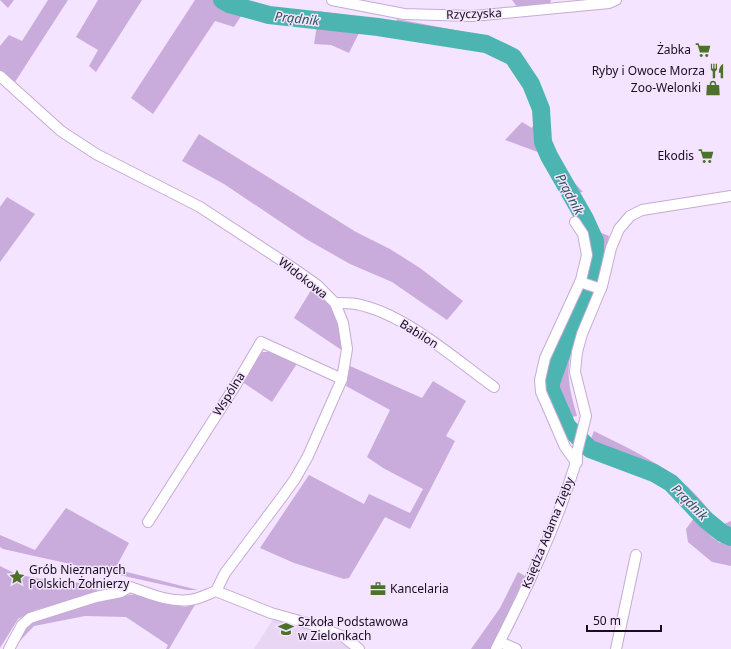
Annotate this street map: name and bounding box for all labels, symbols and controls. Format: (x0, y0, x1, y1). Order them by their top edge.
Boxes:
street label: Rzyczyska (446, 4, 502, 23)
water label: Prądnik (274, 7, 321, 29)
place label: Żabka (657, 41, 691, 58)
supermarket icon: Żabka (694, 41, 712, 59)
place label: Ryby i Owoce Morza (592, 62, 705, 79)
restaurant icon: Ryby i Owoce Morza (708, 62, 726, 80)
place label: Zoo-Welonki (631, 79, 701, 96)
shop icon: Zoo-Welonki (704, 79, 722, 97)
place label: Ekodis (657, 147, 694, 164)
supermarket icon: Ekodis (697, 147, 715, 165)
water label: Prądnik (552, 170, 589, 218)
street label: Widokowa (275, 253, 332, 302)
street label: Babilon (397, 315, 442, 352)
street label: Wspólna (208, 369, 249, 419)
street label: Księdza Adama Zięby (517, 474, 578, 591)
water label: Prądnik (668, 480, 712, 524)
place label: Grób Nieznanych Polskich Żołnierzy (29, 561, 130, 592)
place icon: Grób Nieznanych Polskich Żołnierzy (8, 568, 26, 586)
office icon: Kancelaria (369, 580, 387, 598)
place label: Kancelaria (390, 580, 449, 597)
scale bar (587, 607, 661, 633)
text: 50 m (593, 612, 621, 629)
place label: Szkoła Podstawowa w Zielonkach (298, 613, 408, 644)
school or university icon: Szkoła Podstawowa w Zielonkach (277, 620, 295, 638)

